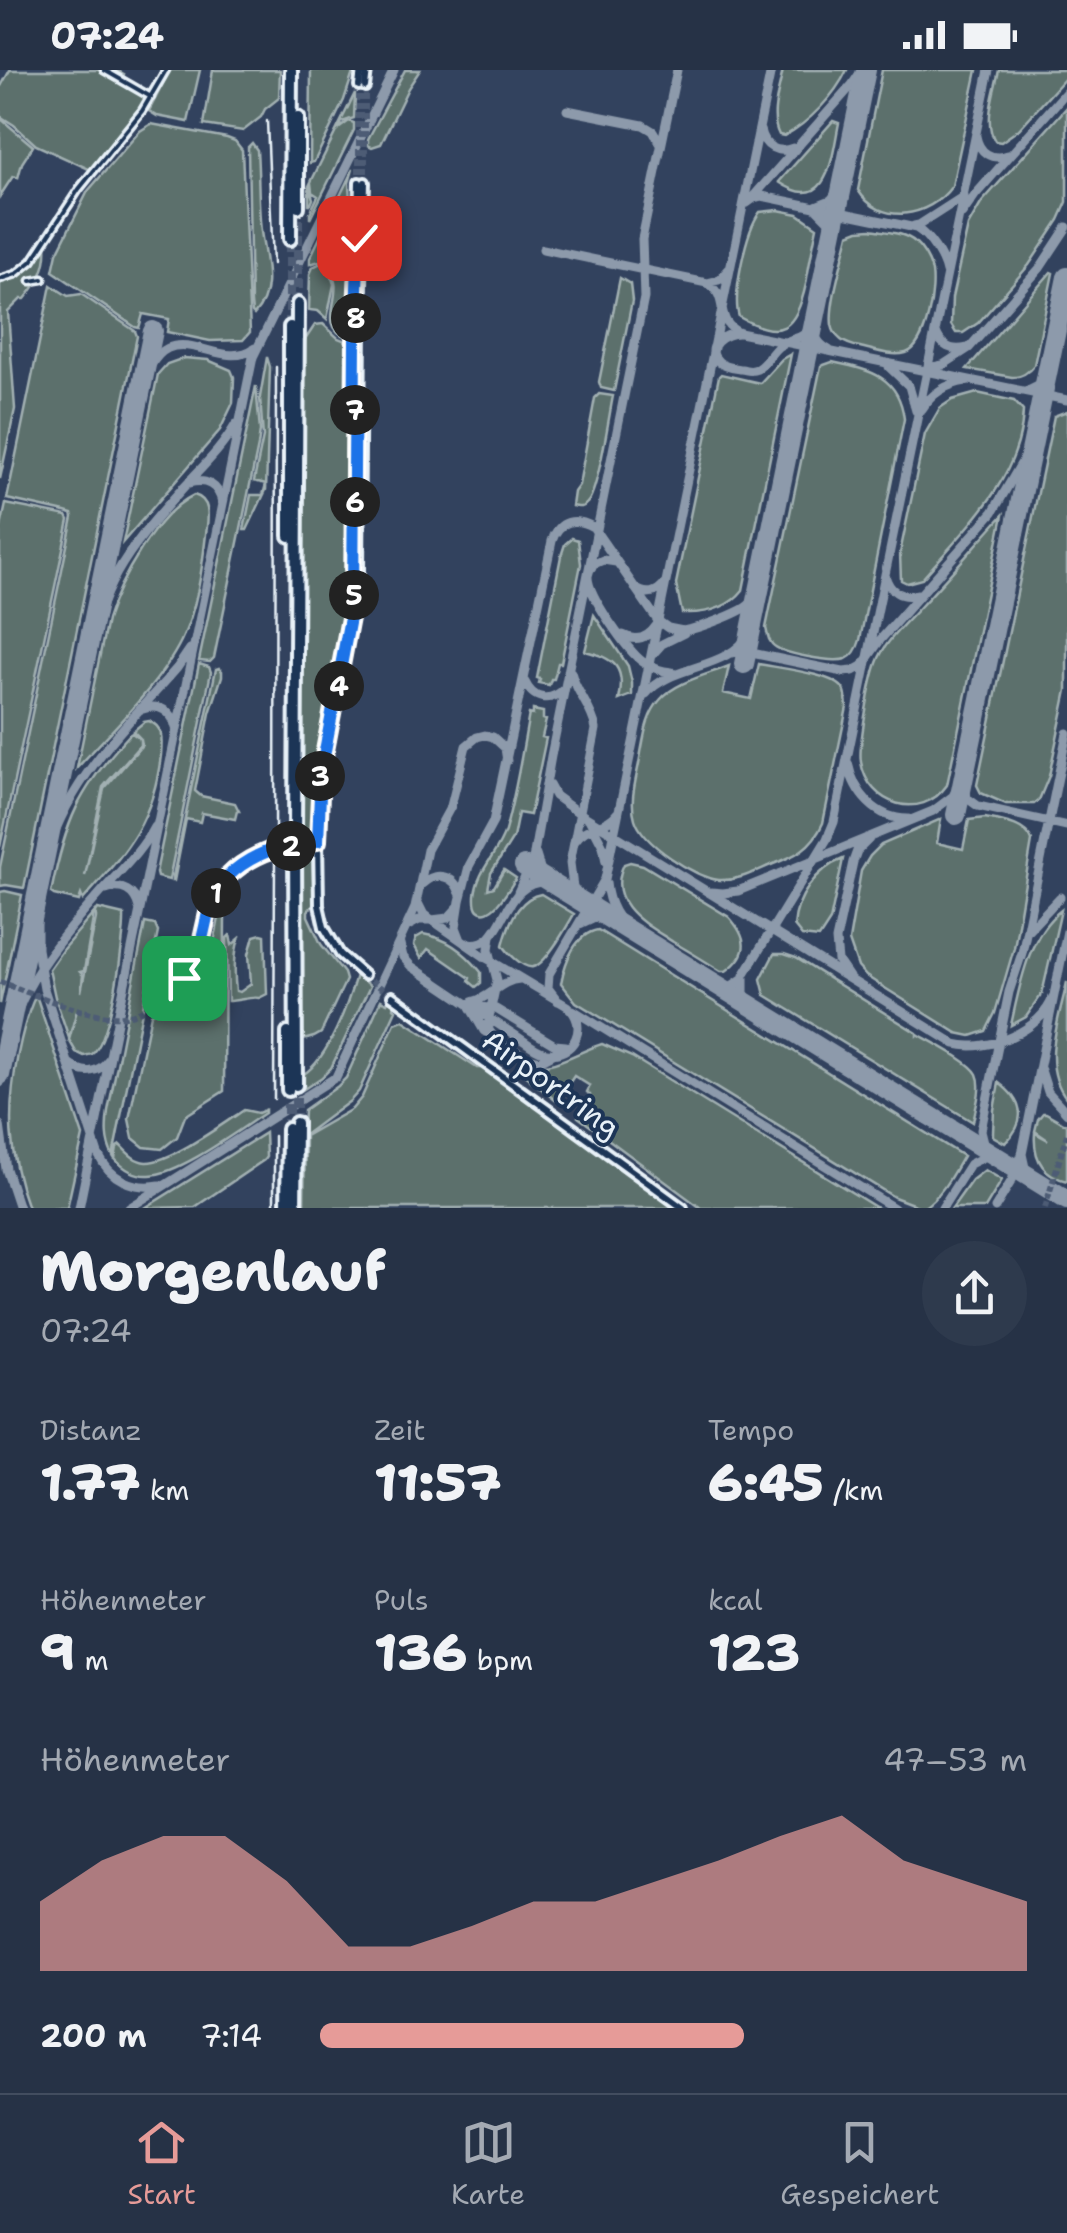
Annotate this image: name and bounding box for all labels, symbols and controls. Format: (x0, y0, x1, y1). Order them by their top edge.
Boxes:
text: 07:24 (50, 10, 164, 61)
pin (317, 196, 402, 281)
icon: check (332, 211, 387, 266)
pin: 8 (331, 293, 381, 343)
text: 8 (346, 299, 366, 337)
pin: 7 (330, 385, 380, 435)
text: 7 (345, 391, 365, 429)
pin: 6 (330, 477, 380, 527)
text: 6 (345, 483, 365, 521)
pin: 5 (329, 570, 379, 620)
text: 5 (345, 576, 363, 614)
pin: 4 (314, 661, 364, 711)
text: 4 (329, 667, 349, 705)
pin: 3 (295, 751, 345, 801)
text: 3 (310, 757, 330, 795)
pin: 2 (266, 821, 316, 871)
text: 2 (281, 827, 301, 865)
pin: 1 (191, 868, 241, 918)
text: 1 (210, 874, 222, 912)
pin (142, 936, 227, 1021)
icon: arrive (157, 951, 212, 1006)
street label: Airportring (474, 1020, 629, 1148)
text: Morgenlauf (40, 1234, 386, 1308)
button: share (922, 1241, 1027, 1346)
text: 07:24 (40, 1309, 132, 1352)
text: Distanz (40, 1411, 142, 1449)
text: Zeit (374, 1411, 425, 1449)
text: Tempo (708, 1411, 794, 1449)
text: 1.77 (40, 1449, 140, 1516)
text: 11:57 (374, 1449, 501, 1516)
text: 6:45 (708, 1449, 824, 1516)
text: km (140, 1471, 189, 1509)
text: /km (824, 1471, 883, 1509)
text: Höhenmeter (40, 1581, 207, 1619)
text: Puls (374, 1581, 429, 1619)
text: kcal (708, 1581, 762, 1619)
text: 9 (40, 1619, 75, 1686)
text: 136 (374, 1619, 467, 1686)
text: 123 (708, 1619, 800, 1686)
text: m (75, 1641, 109, 1679)
text: bpm (467, 1641, 533, 1679)
text: Höhenmeter (40, 1738, 230, 1781)
text: 47–53 m (883, 1738, 1027, 1781)
text: 200 m (40, 2014, 147, 2057)
text: 7:14 (200, 2014, 262, 2057)
tab: Start (128, 2115, 196, 2213)
tab: Karte (451, 2115, 525, 2213)
tab: Gespeichert (780, 2115, 939, 2213)

